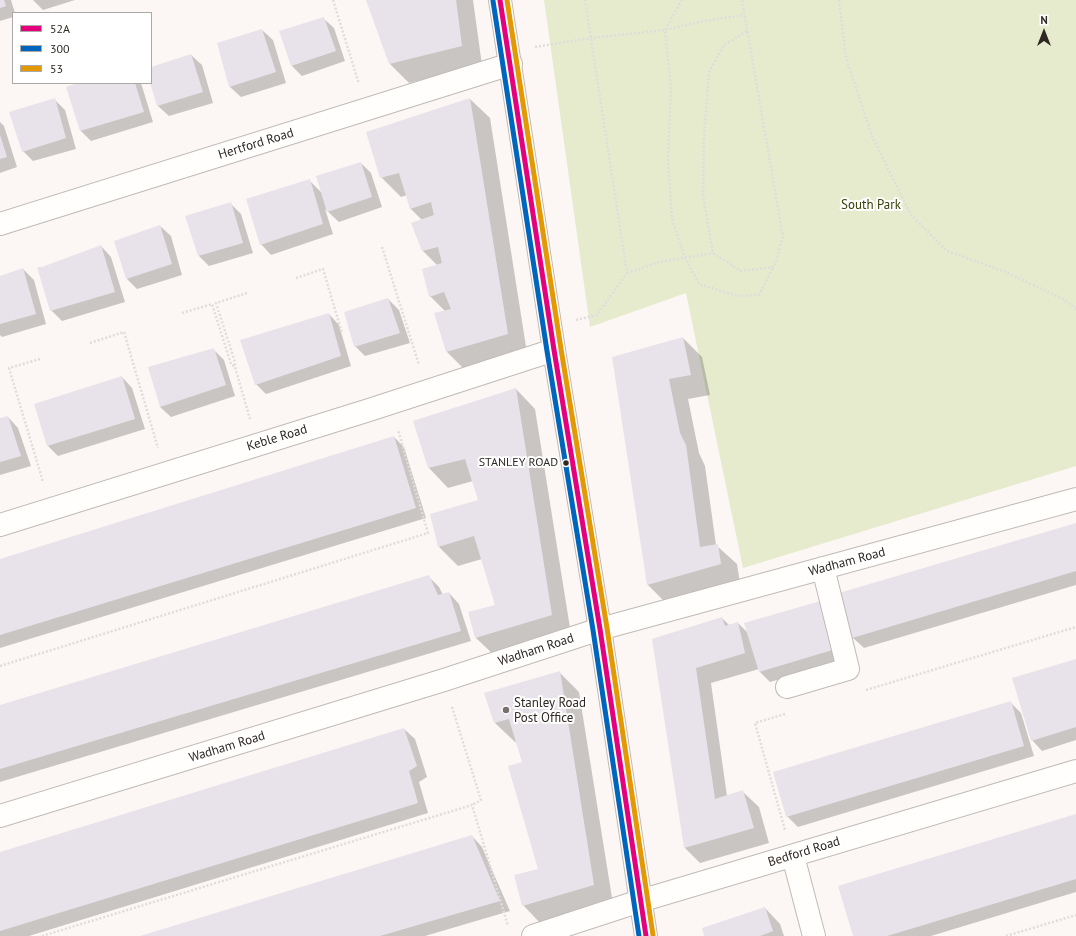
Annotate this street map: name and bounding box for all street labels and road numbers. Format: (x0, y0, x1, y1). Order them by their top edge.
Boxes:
street label: Hertford Road (216, 125, 296, 163)
street label: Keble Road (245, 421, 309, 455)
street label: Wadham Road (807, 544, 887, 580)
street label: Wadham Road (496, 630, 576, 670)
street label: Wadham Road (187, 728, 267, 766)
street label: Bedford Road (766, 834, 842, 870)

